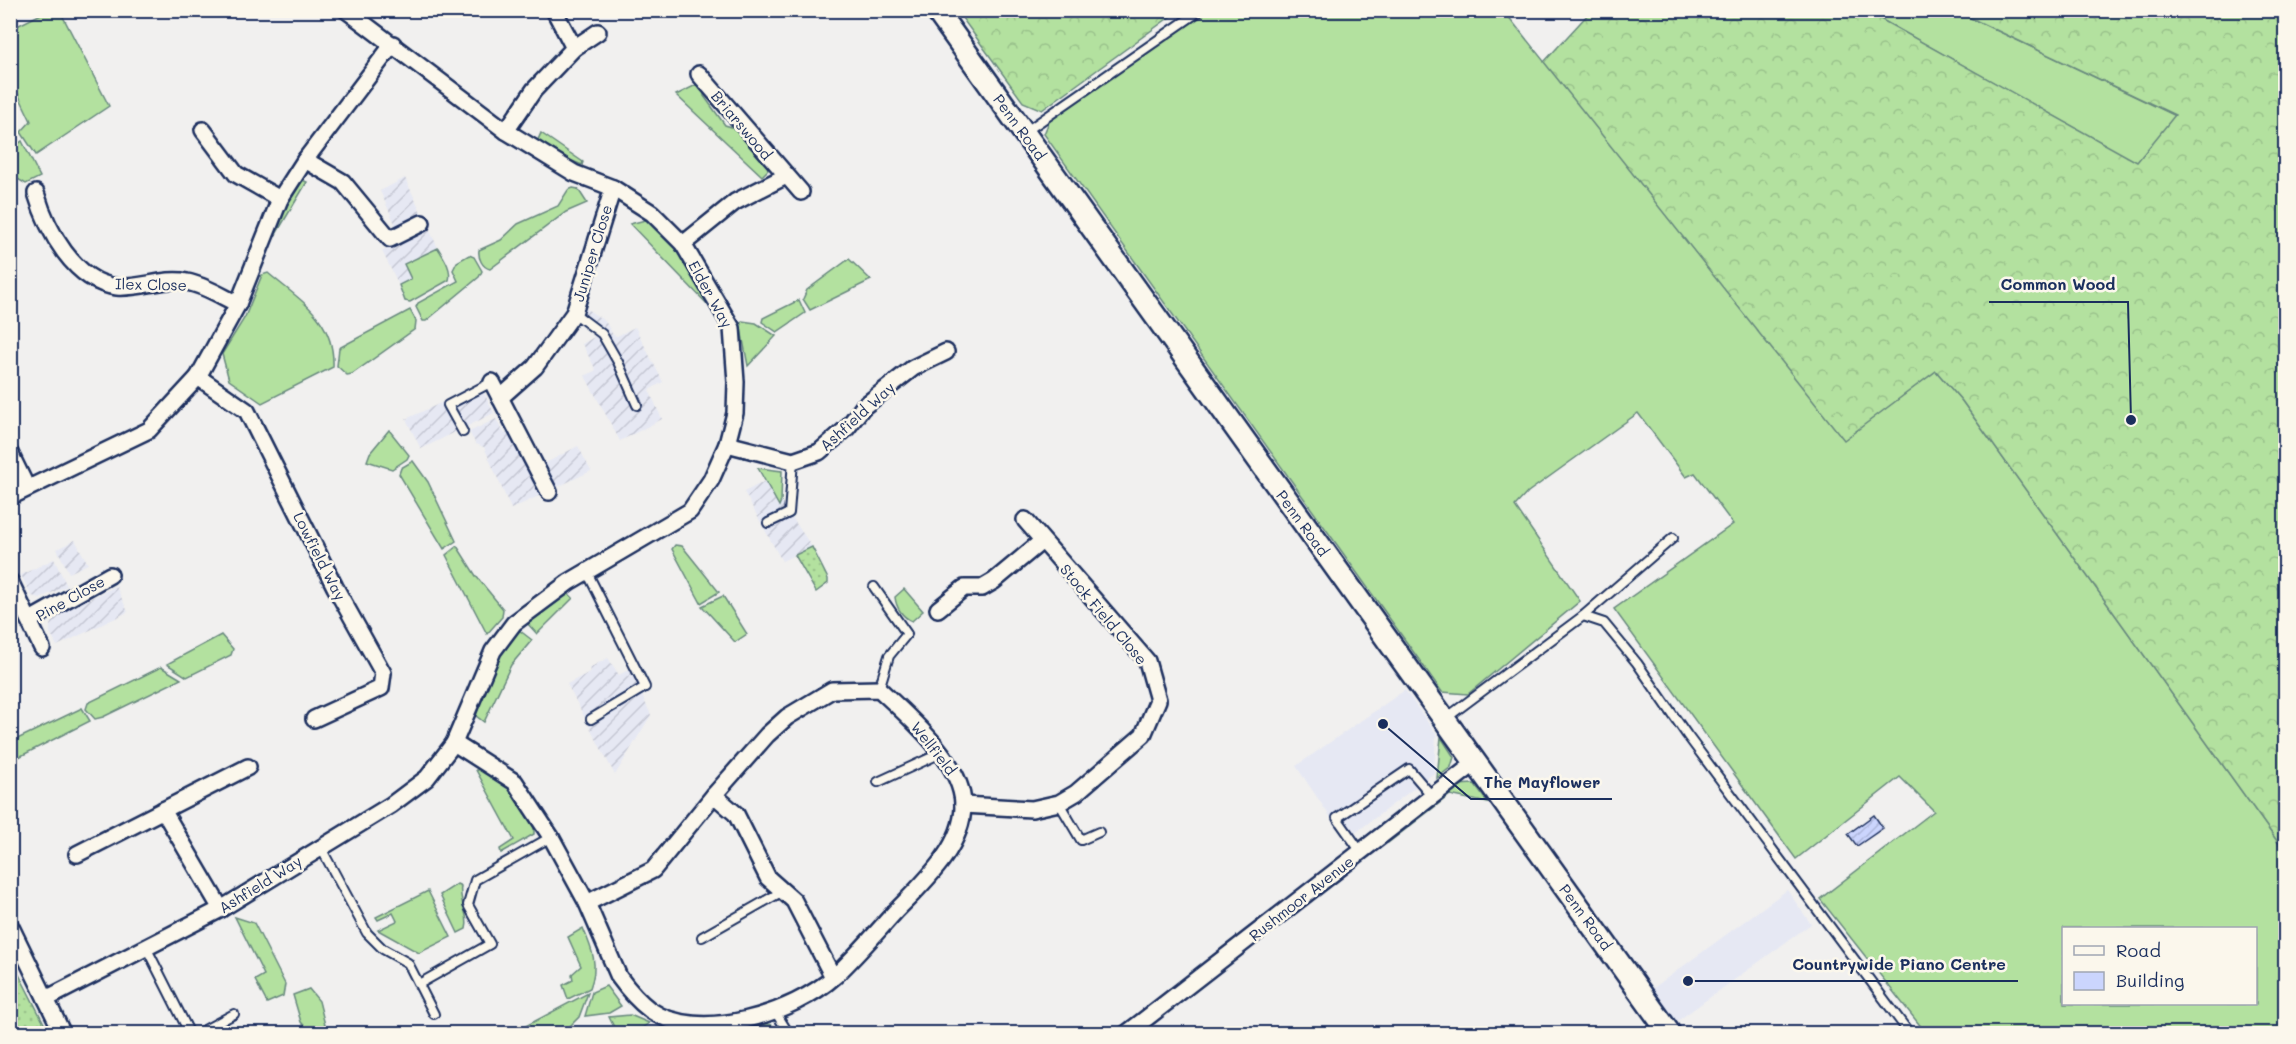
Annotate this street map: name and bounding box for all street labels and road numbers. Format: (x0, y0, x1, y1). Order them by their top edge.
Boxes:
street label: Briarswood (707, 86, 777, 164)
street label: Penn Road (989, 90, 1051, 164)
street label: Juniper Close (568, 202, 616, 304)
street label: Elder Way (684, 257, 738, 331)
street label: Ilex Close (115, 273, 187, 295)
street label: Ashfield Way (815, 377, 899, 455)
street label: Penn Road (1272, 486, 1334, 560)
street label: Lowfield Way (289, 508, 351, 604)
street label: Stock Field Close (1056, 559, 1152, 669)
street label: Pine Close (32, 571, 108, 625)
street label: Wellfield (907, 717, 961, 779)
street label: Ashfield Way (215, 850, 305, 917)
street label: Rushmoor Avenue (1245, 851, 1357, 945)
street label: Penn Road (1555, 880, 1617, 954)

